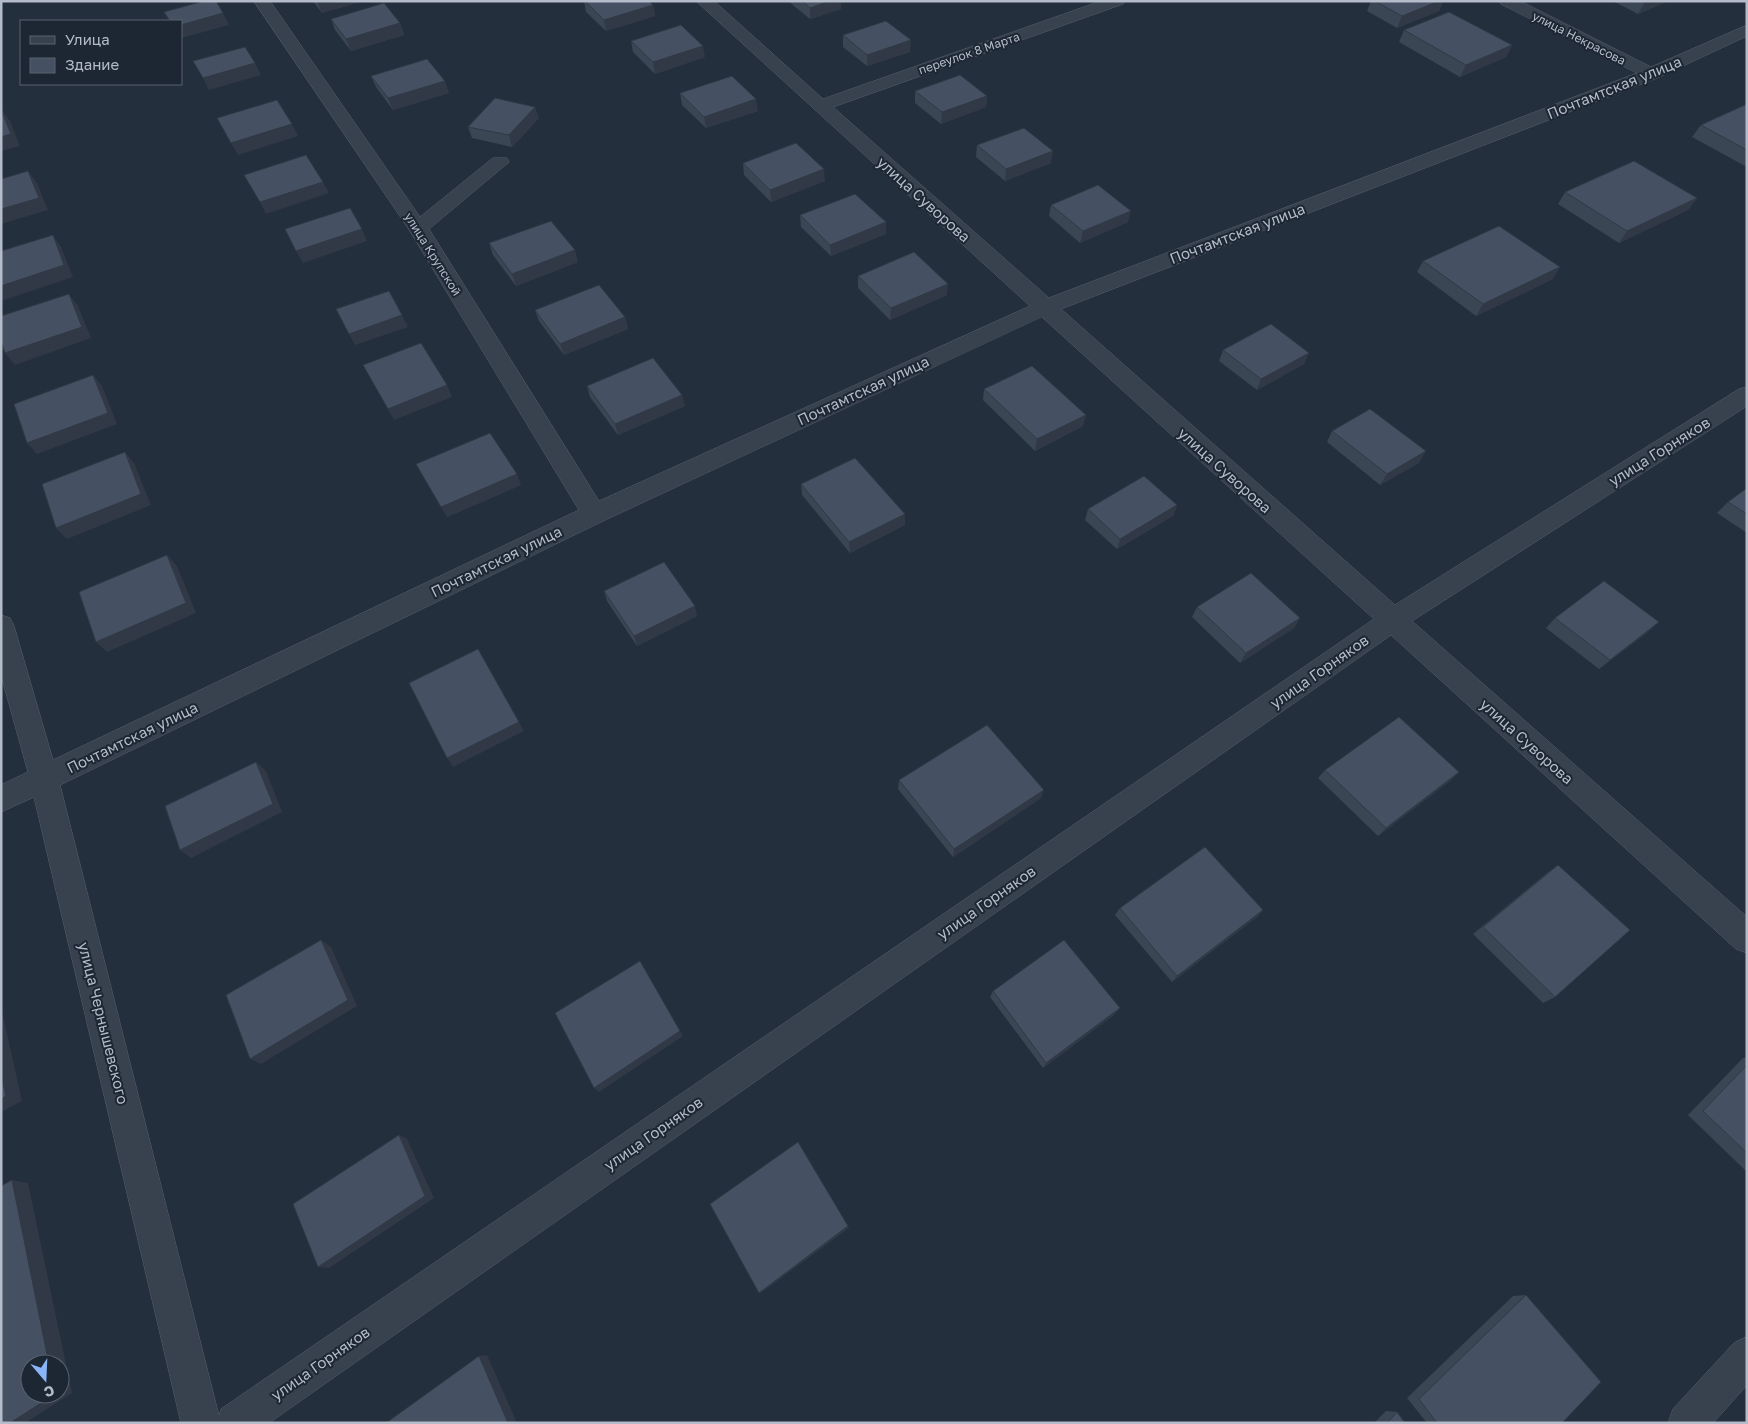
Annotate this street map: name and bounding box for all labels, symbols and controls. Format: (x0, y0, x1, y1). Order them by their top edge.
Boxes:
street label: улица Некрасова (1530, 8, 1628, 68)
legend (20, 20, 182, 85)
street label: переулок 8 Марта (916, 29, 1022, 77)
text: Улица (65, 30, 110, 48)
street label: Почтамтская улица (1544, 52, 1684, 122)
text: Здание (65, 55, 119, 73)
street label: улица Суворова (874, 153, 974, 245)
street label: Почтамтская улица (1167, 199, 1307, 267)
street label: улица Крупской (401, 210, 465, 298)
street label: Почтамтская улица (794, 352, 932, 428)
street label: улица Горняков (1605, 413, 1713, 489)
street label: улица Суворова (1175, 424, 1275, 516)
street label: Почтамтская улица (428, 521, 564, 601)
street label: улица Горняков (1266, 630, 1372, 712)
street label: улица Суворова (1477, 695, 1577, 787)
street label: Почтамтская улица (64, 697, 200, 777)
street label: улица Горняков (933, 861, 1039, 943)
street label: улица Чернышевского (75, 940, 133, 1106)
street label: улица Горняков (600, 1092, 706, 1174)
street label: улица Горняков (267, 1322, 373, 1404)
north arrow (20, 1354, 70, 1404)
text: С (42, 1382, 57, 1401)

